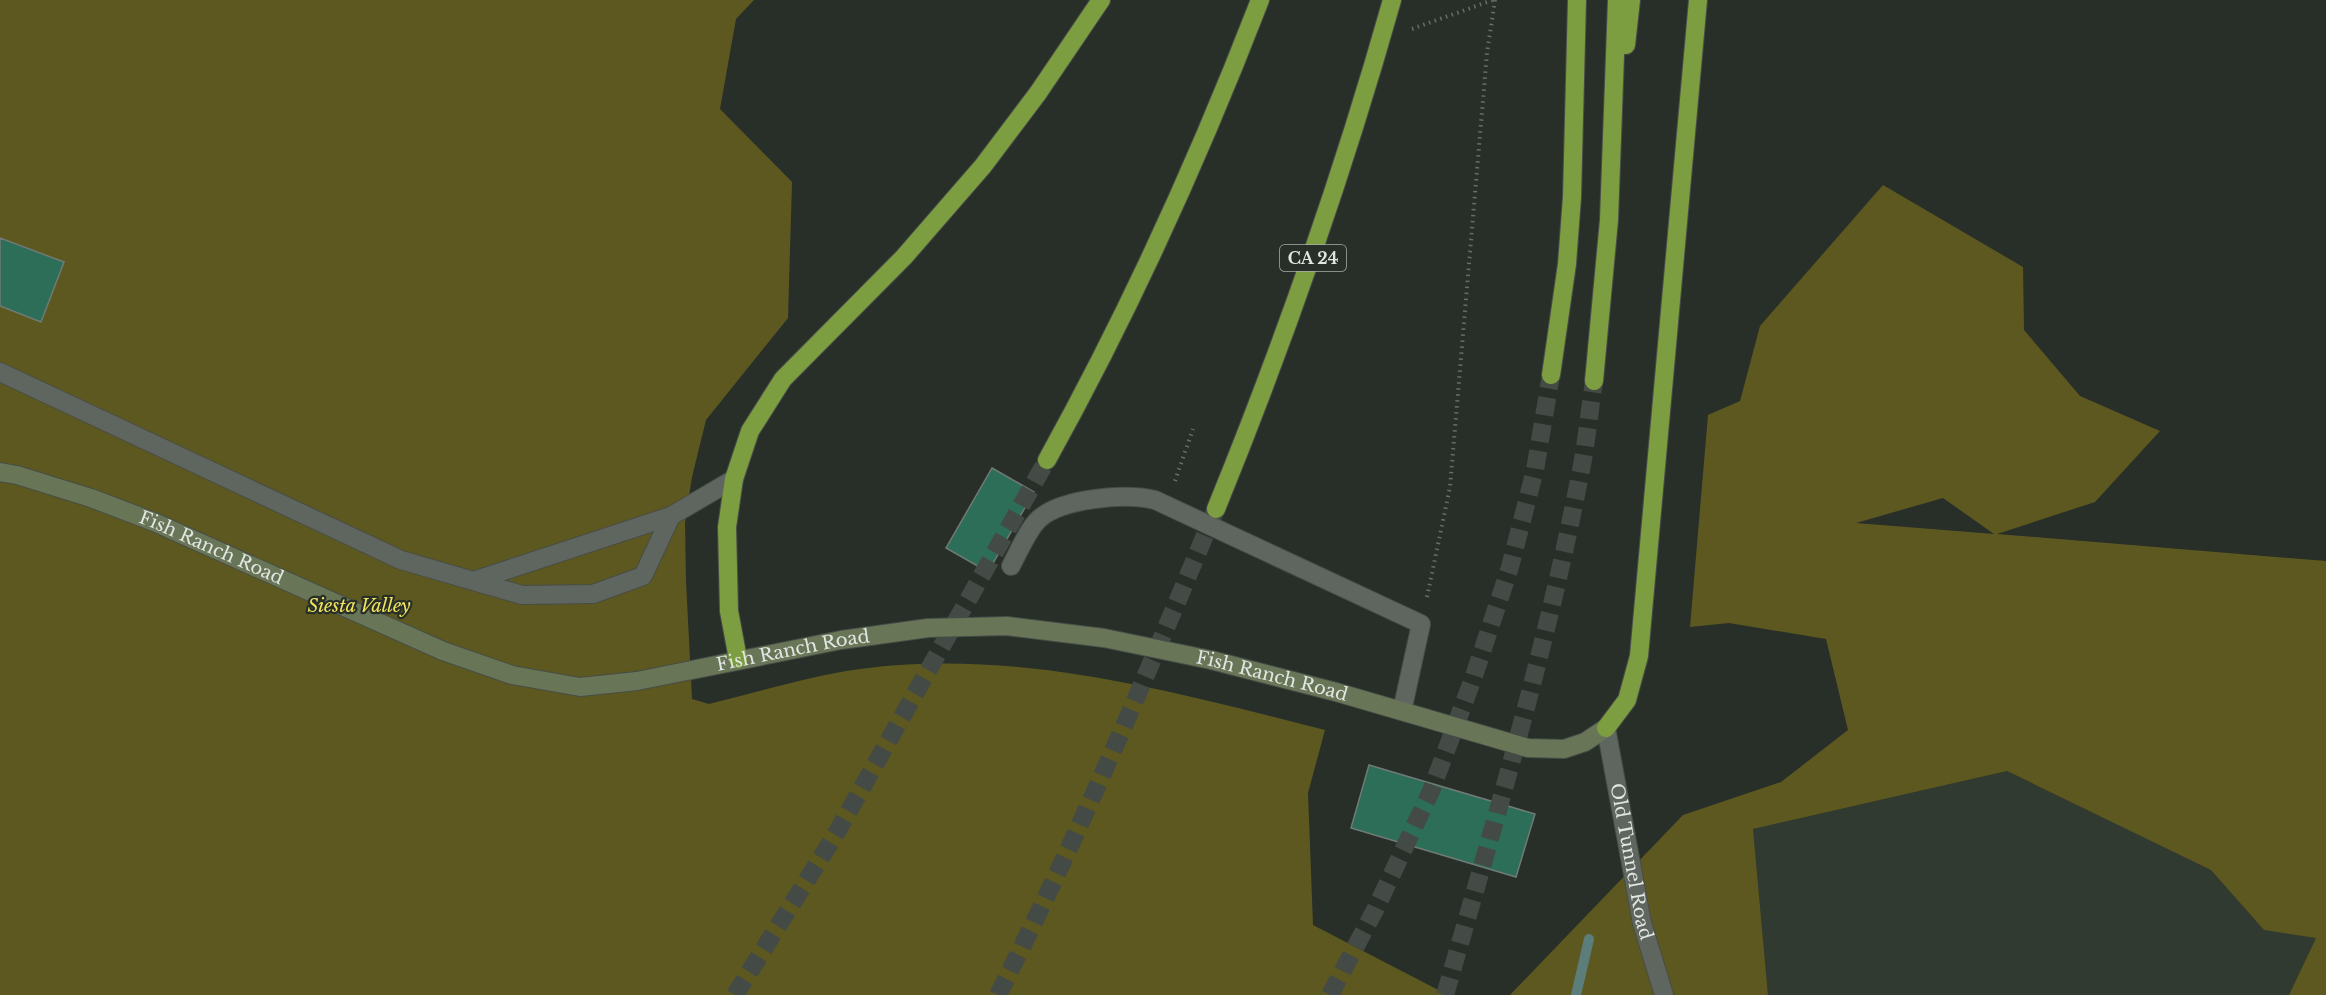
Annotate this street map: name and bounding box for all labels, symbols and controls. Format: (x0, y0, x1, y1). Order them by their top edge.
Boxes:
road number: CA 24 (1280, 245, 1346, 271)
street label: Fish Ranch Road (136, 506, 287, 589)
park label: Siesta Valley (308, 595, 411, 617)
street label: Fish Ranch Road (714, 625, 871, 676)
street label: Fish Ranch Road (1194, 646, 1350, 706)
street label: Old Tunnel Road (1605, 782, 1658, 943)

